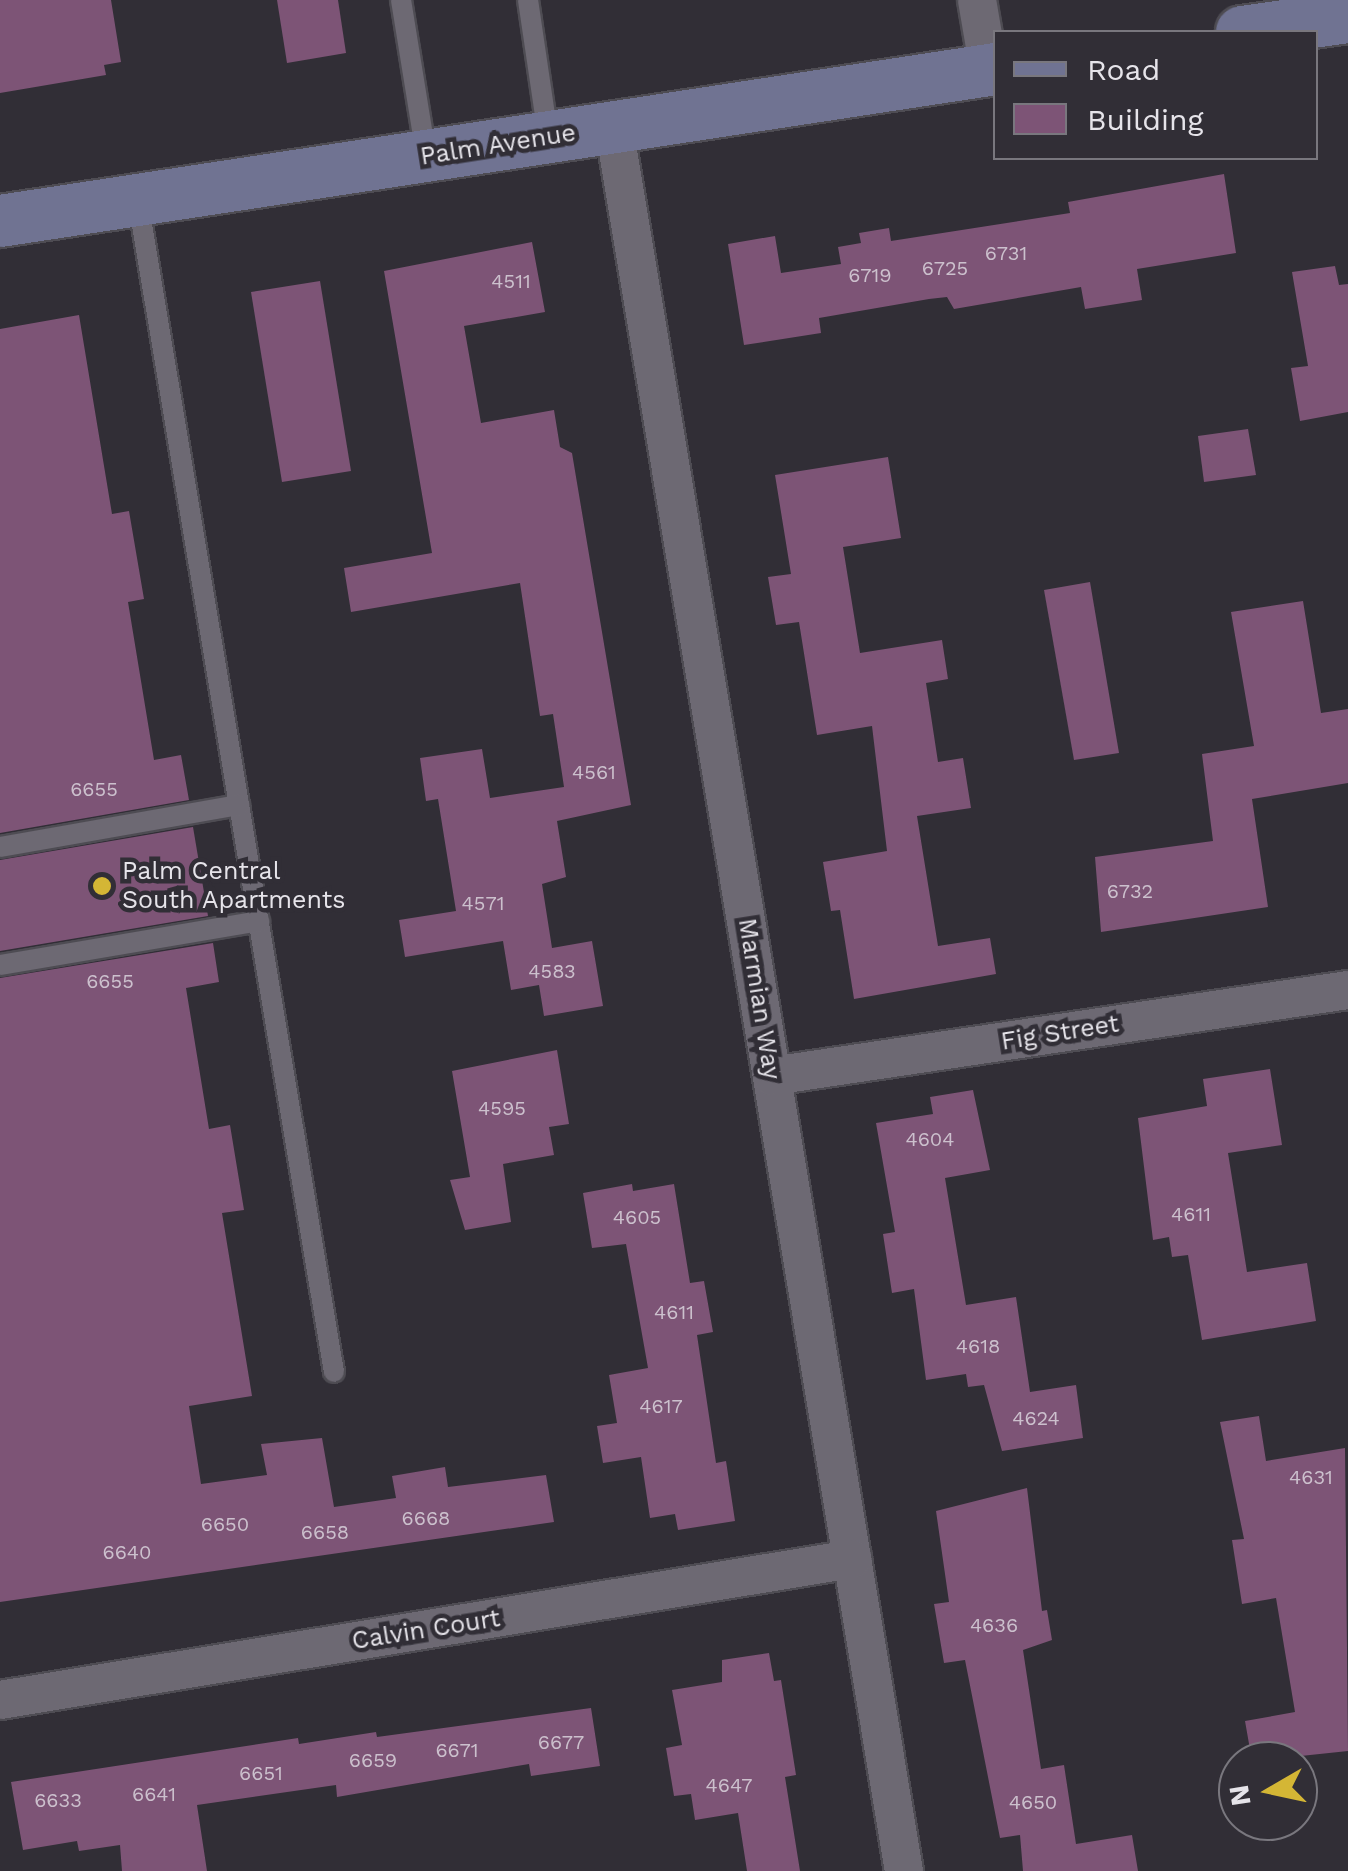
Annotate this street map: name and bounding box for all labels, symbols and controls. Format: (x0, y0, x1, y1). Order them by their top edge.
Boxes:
legend (993, 30, 1318, 160)
text: Road (1087, 52, 1160, 87)
text: Building (1087, 102, 1204, 137)
street label: Palm Avenue (418, 118, 578, 172)
house number: 6731 (985, 241, 1027, 265)
house number: 6725 (922, 256, 968, 280)
house number: 6719 (848, 263, 892, 287)
house number: 4511 (491, 269, 531, 293)
house number: 4561 (572, 760, 616, 784)
house number: 6655 (70, 777, 118, 801)
place label: Palm Central South Apartments (122, 857, 346, 916)
marker: Palm Central South Apartments (91, 875, 113, 897)
house number: 6732 (1107, 879, 1153, 903)
house number: 4571 (462, 891, 504, 915)
street label: Marmian Way (731, 916, 787, 1082)
house number: 4583 (528, 959, 576, 983)
house number: 6655 (86, 969, 134, 993)
street label: Fig Street (999, 1009, 1121, 1057)
house number: 4595 (478, 1096, 526, 1120)
house number: 4604 (905, 1127, 955, 1151)
house number: 4611 (1171, 1202, 1211, 1226)
house number: 4605 (613, 1205, 661, 1229)
house number: 4611 (654, 1300, 694, 1324)
house number: 4618 (956, 1334, 1000, 1358)
house number: 4617 (639, 1394, 683, 1418)
house number: 4624 (1012, 1406, 1060, 1430)
house number: 4631 (1289, 1465, 1333, 1489)
house number: 6668 (402, 1506, 450, 1530)
house number: 6650 (201, 1512, 249, 1536)
house number: 6658 (301, 1520, 349, 1544)
house number: 6640 (103, 1540, 151, 1564)
street label: Calvin Court (350, 1603, 502, 1657)
house number: 4636 (970, 1613, 1018, 1637)
house number: 6677 (538, 1730, 584, 1754)
house number: 6671 (435, 1738, 479, 1762)
north arrow (1218, 1741, 1318, 1841)
house number: 6659 (349, 1748, 397, 1772)
house number: 6651 (239, 1761, 283, 1785)
house number: 4647 (706, 1773, 752, 1797)
house number: 6641 (132, 1782, 176, 1806)
text: N (1222, 1783, 1258, 1808)
house number: 6633 (34, 1788, 82, 1812)
house number: 4650 (1009, 1790, 1057, 1814)

